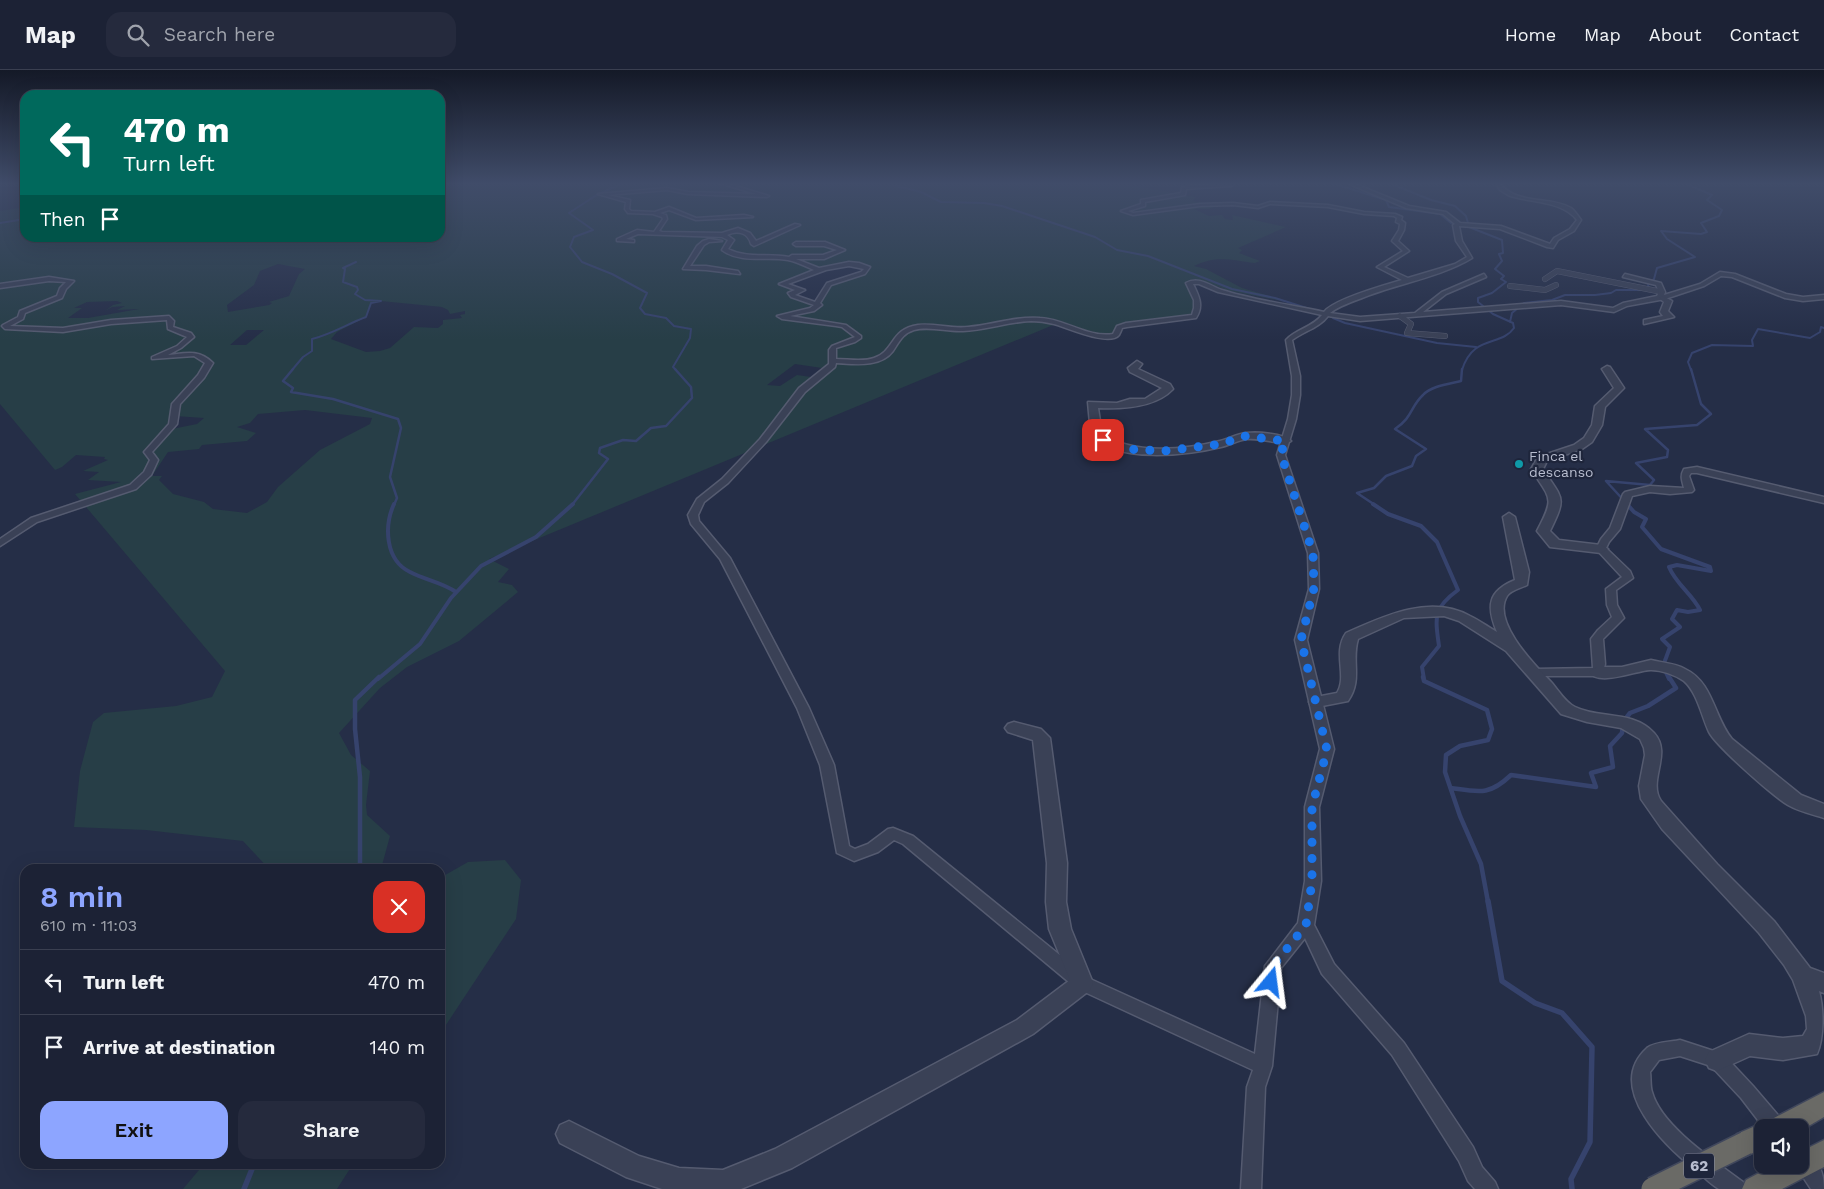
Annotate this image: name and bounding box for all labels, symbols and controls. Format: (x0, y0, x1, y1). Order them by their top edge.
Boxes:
search box (106, 12, 456, 57)
text: Map (25, 21, 76, 49)
icon: search (124, 21, 152, 49)
text: Search here (164, 23, 275, 46)
text: Home (1505, 24, 1556, 45)
text: Map (1584, 24, 1621, 45)
text: About (1649, 24, 1701, 45)
text: Contact (1729, 24, 1799, 45)
text: 470 m (123, 109, 230, 151)
icon: left (40, 110, 105, 175)
text: Turn left (123, 151, 215, 176)
icon: arrive (96, 205, 124, 233)
text: Then (40, 208, 86, 231)
pin (1082, 419, 1124, 461)
icon: arrive (1089, 426, 1117, 454)
place label: Finca el descanso (1529, 448, 1593, 480)
marker: Finca el descanso (1513, 458, 1525, 470)
text: 8 min (40, 879, 123, 914)
button: close (373, 881, 425, 933)
text: 610 m · 11:03 (40, 916, 137, 935)
position arrow (1244, 955, 1296, 1007)
icon: left (40, 968, 68, 996)
text: Turn left (83, 971, 164, 994)
text: 470 m (368, 971, 425, 994)
icon: arrive (40, 1033, 68, 1061)
text: Arrive at destination (83, 1036, 275, 1059)
text: 140 m (370, 1036, 425, 1059)
button: Exit (40, 1101, 228, 1159)
button: Share (238, 1101, 425, 1159)
map controls (1754, 1119, 1809, 1174)
button: sound (1754, 1119, 1809, 1174)
road number: 62 (1684, 1154, 1714, 1178)

